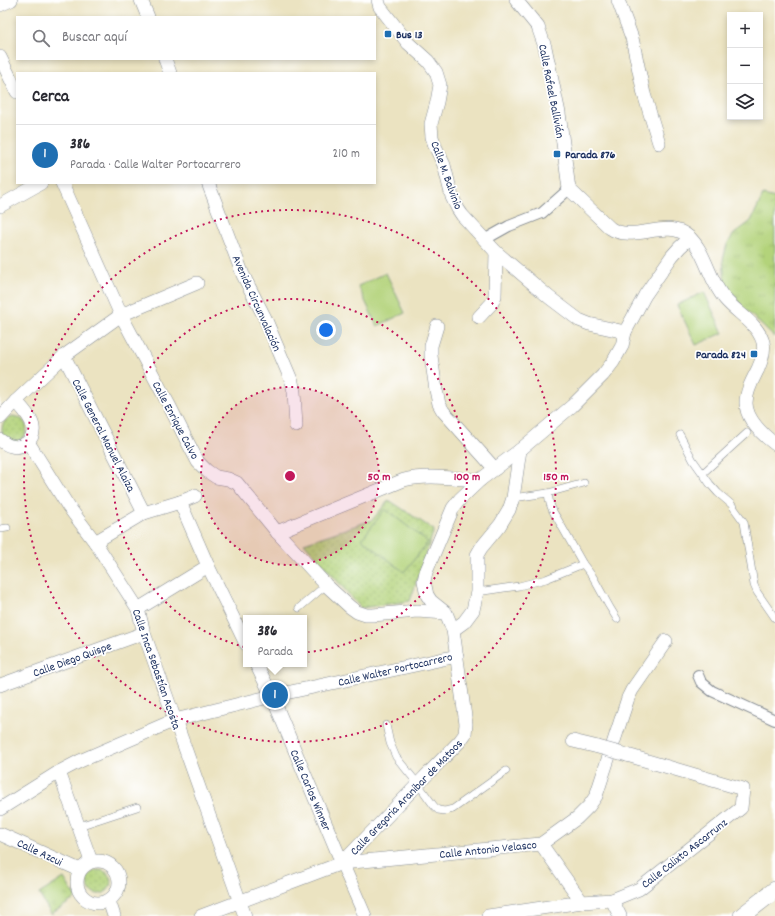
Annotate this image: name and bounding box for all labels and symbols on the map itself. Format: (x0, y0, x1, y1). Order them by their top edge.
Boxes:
place label: Bus 13 (396, 27, 423, 44)
marker: Bus 13 (383, 29, 393, 39)
street label: Calle Rafael Ballivián (533, 43, 568, 140)
street label: Calle M. Balvinio (425, 139, 466, 212)
place label: Parada 876 (565, 147, 616, 164)
marker: Parada 876 (552, 149, 562, 159)
street label: Avenida Circunvalación (227, 253, 285, 355)
your location (316, 320, 336, 340)
place label: Parada 824 (696, 347, 746, 364)
marker: Parada 824 (749, 349, 759, 359)
street label: Calle General Manuel Alaiza (67, 376, 139, 495)
street label: Calle Enrique Calvo (147, 379, 202, 463)
centre of rings (283, 469, 297, 483)
text: 50 m (367, 469, 391, 486)
text: 100 m (454, 469, 480, 486)
text: 150 m (543, 469, 569, 486)
street label: Calle Inca Sebastían Acosta (127, 607, 184, 732)
street label: Calle Diego Quispe (31, 638, 114, 683)
street label: Calle Walter Portocarrero (336, 649, 454, 692)
pin: 1 (262, 680, 288, 710)
street label: Calle Gregoria Aranibar de Matoos (347, 736, 467, 860)
street label: Calle Carlos Winner (285, 747, 335, 835)
street label: Calle Calixto Ascarrunz (638, 815, 732, 893)
street label: Calle Azcui (14, 835, 65, 871)
street label: Calle Antonio Velasco (439, 837, 538, 864)

